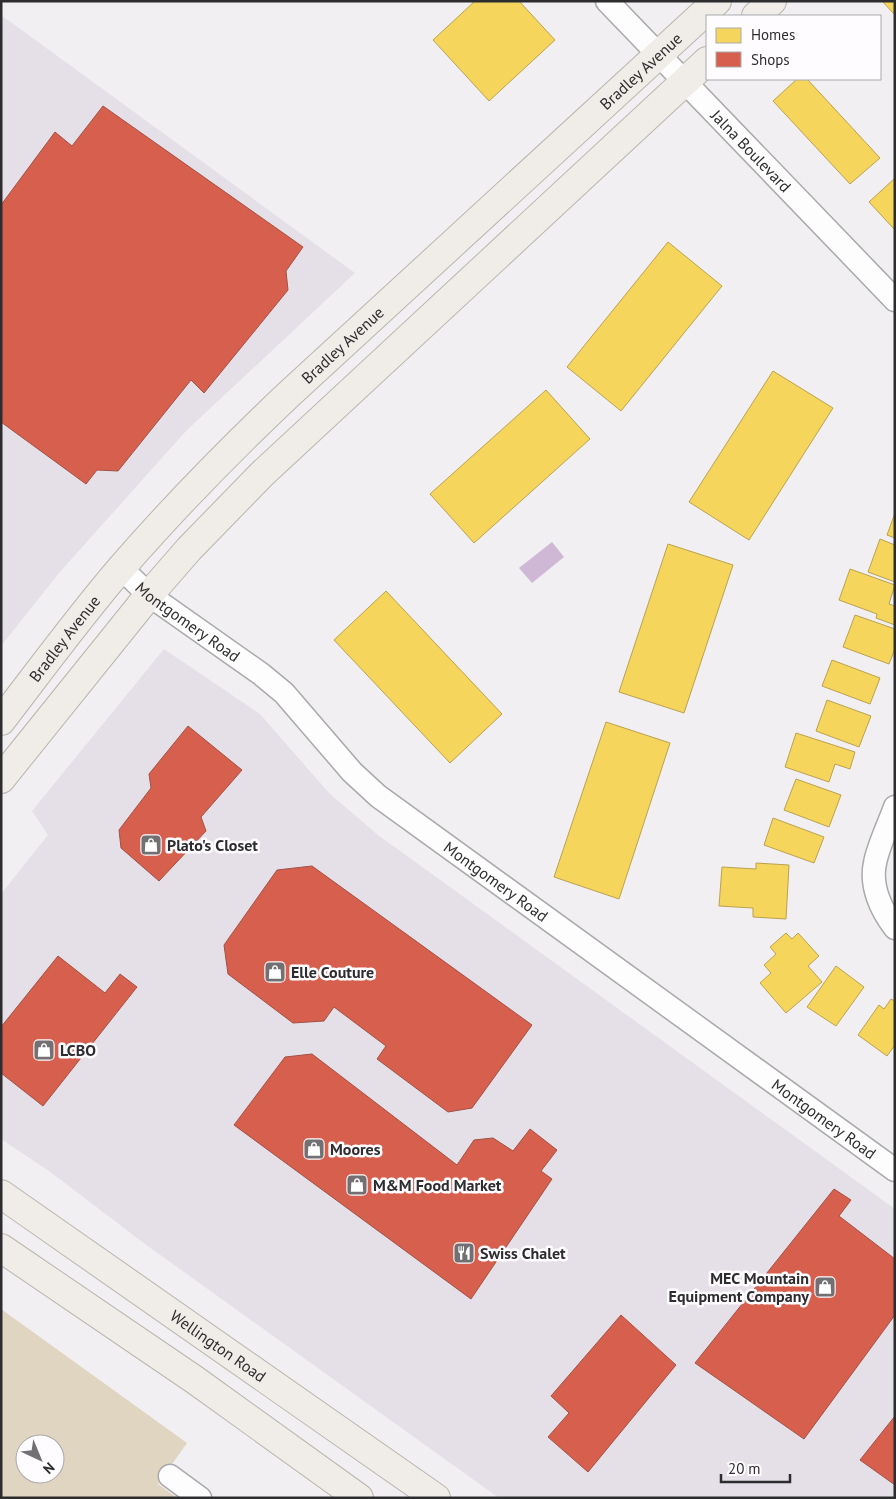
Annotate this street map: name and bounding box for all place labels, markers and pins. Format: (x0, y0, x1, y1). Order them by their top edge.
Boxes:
shop icon: Plato's Closet (139, 833, 163, 857)
place label: Plato's Closet (167, 835, 258, 855)
shop icon: Elle Couture (263, 960, 287, 984)
place label: Elle Couture (291, 962, 374, 982)
shop icon: LCBO (32, 1038, 56, 1062)
place label: LCBO (60, 1040, 96, 1060)
shop icon: Moores (302, 1137, 326, 1161)
place label: Moores (330, 1139, 381, 1159)
shop icon: M&M Food Market (345, 1173, 369, 1197)
place label: M&M Food Market (373, 1175, 502, 1195)
restaurant icon: Swiss Chalet (452, 1241, 476, 1265)
place label: Swiss Chalet (480, 1243, 566, 1263)
place label: MEC Mountain Equipment Company (669, 1268, 809, 1306)
shop icon: MEC Mountain Equipment Company (813, 1275, 837, 1299)

